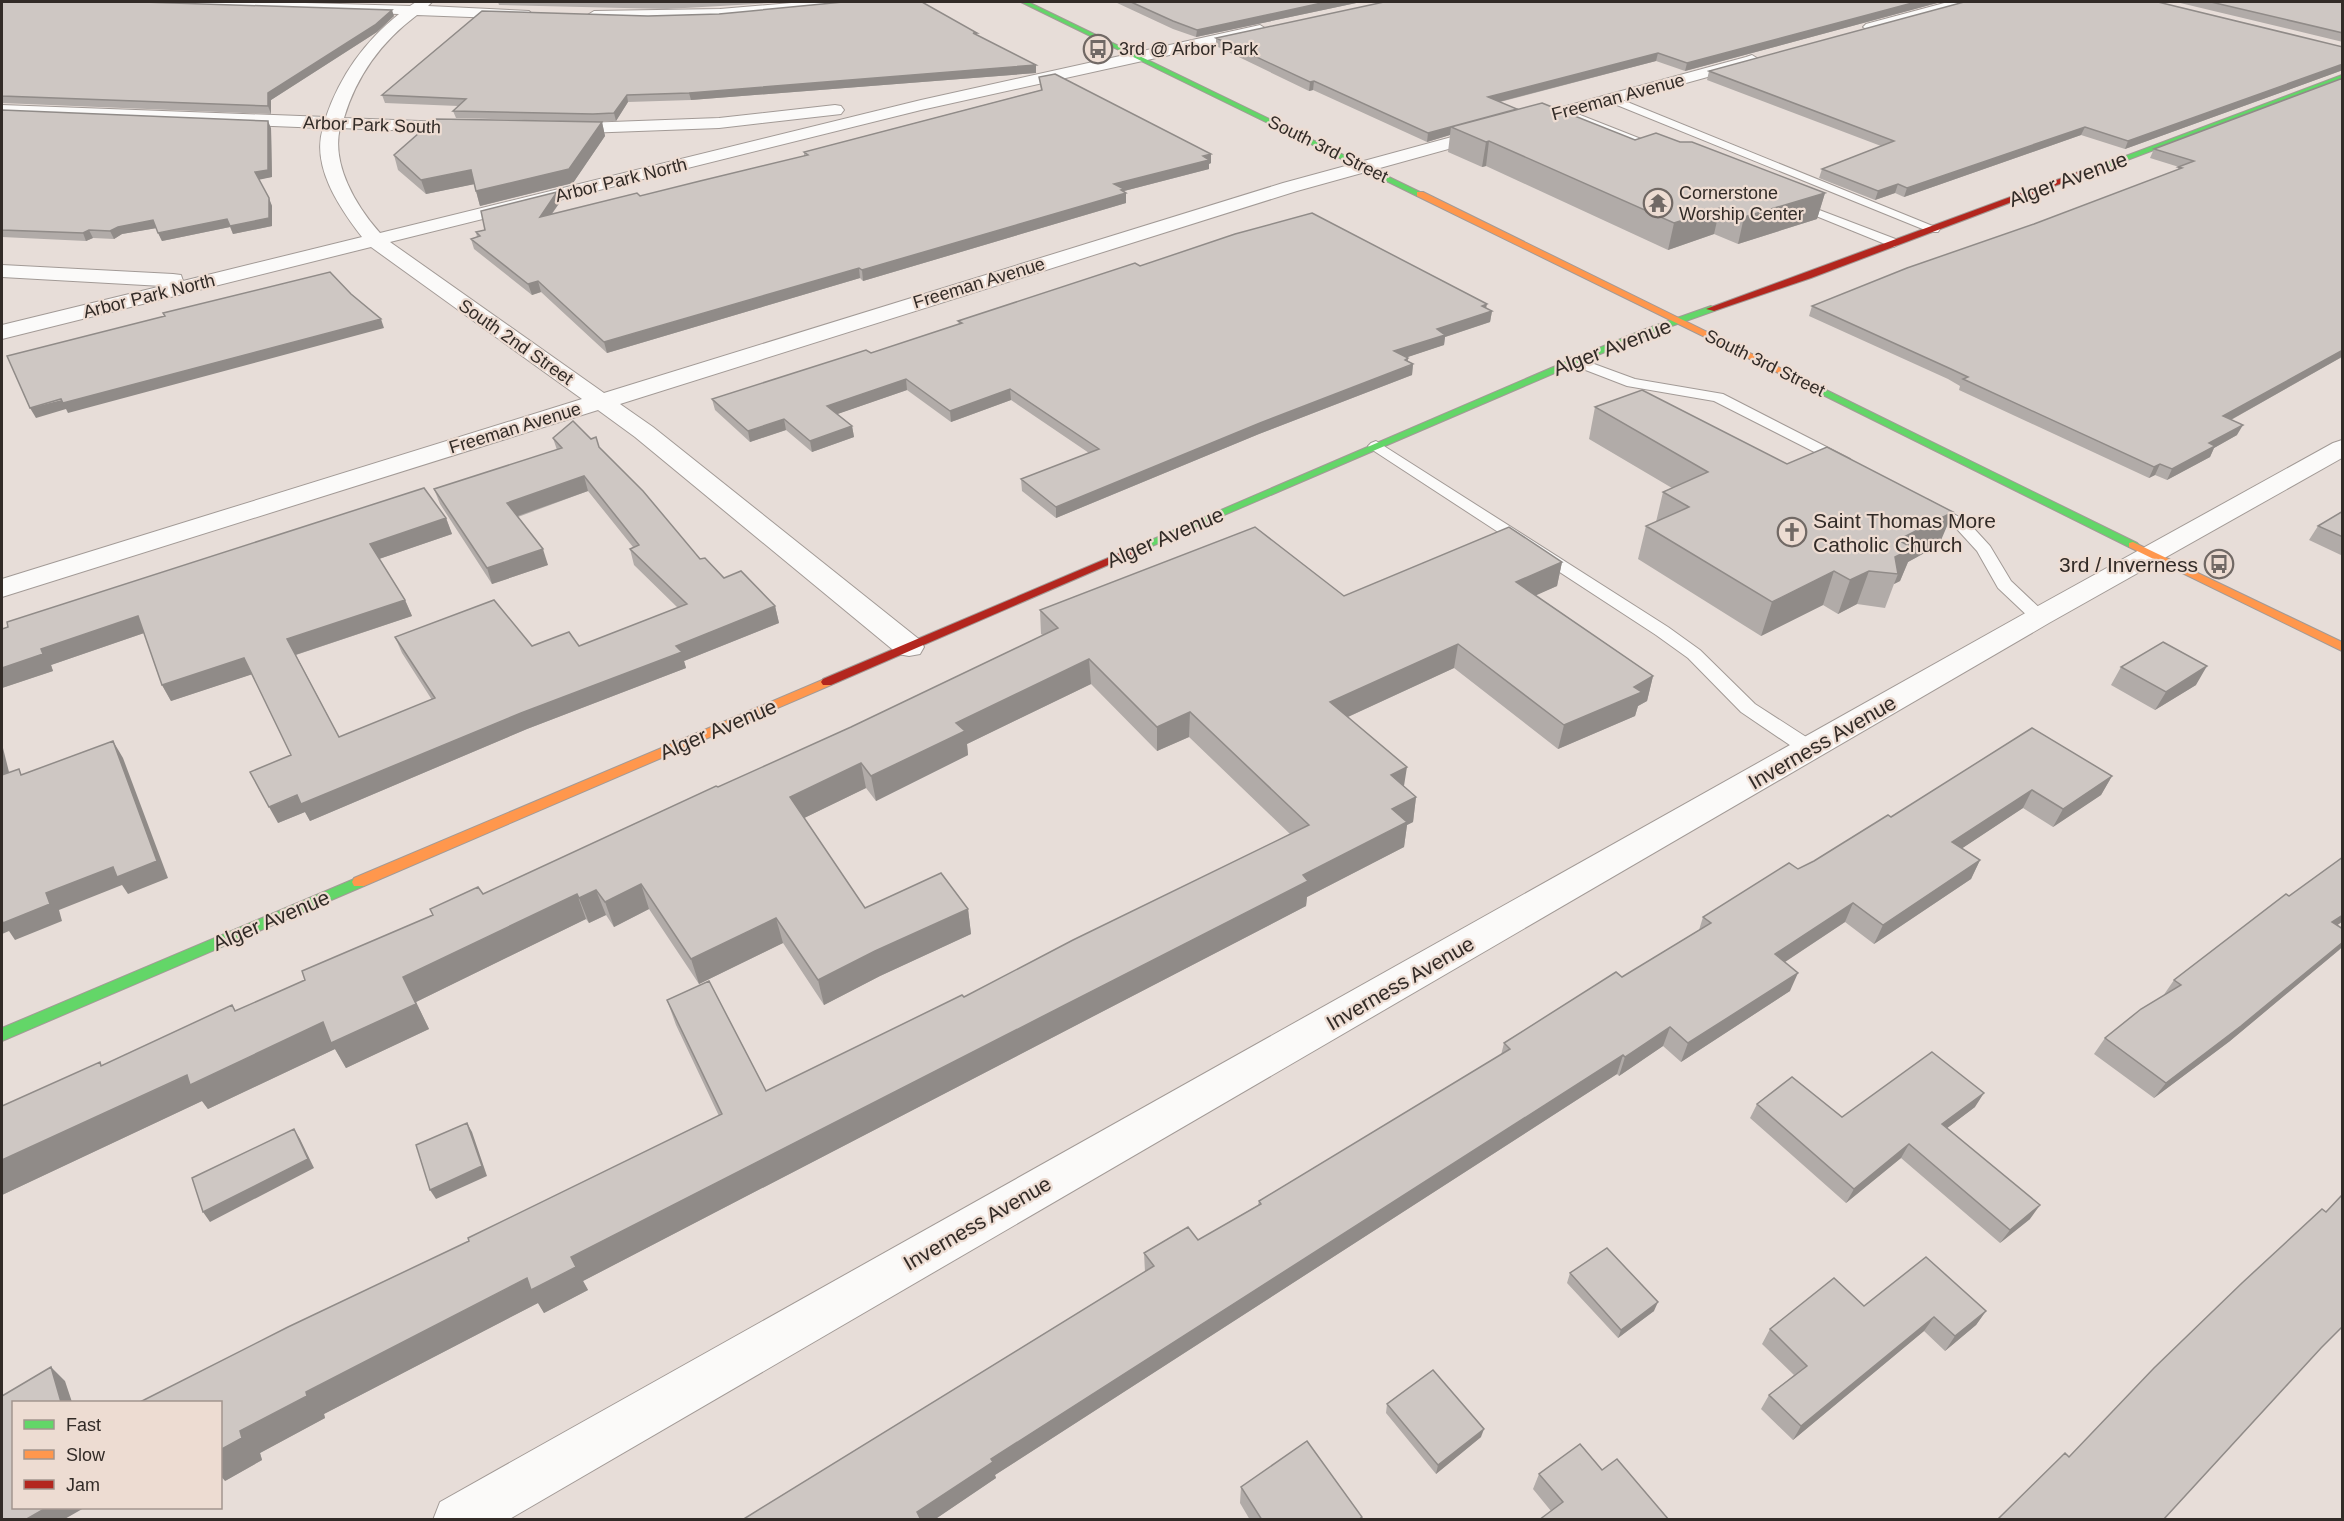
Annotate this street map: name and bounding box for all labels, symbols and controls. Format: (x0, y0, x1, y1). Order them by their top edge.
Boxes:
bus stop icon: 3rd @ Arbor Park (1082, 33, 1114, 65)
place label: 3rd @ Arbor Park (1119, 39, 1259, 59)
street label: Freeman Avenue (1549, 70, 1687, 124)
street label: South 3rd Street (1265, 111, 1391, 187)
street label: Arbor Park South (303, 113, 441, 137)
street label: Alger Avenue (2006, 147, 2130, 211)
street label: Arbor Park North (553, 154, 689, 206)
place label: Cornerstone Worship Center (1679, 183, 1804, 224)
temple icon: Cornerstone Worship Center (1642, 187, 1674, 219)
street label: Freeman Avenue (911, 253, 1047, 313)
street label: Arbor Park North (81, 270, 217, 322)
street label: South 2nd Street (455, 295, 577, 389)
street label: Alger Avenue (1550, 314, 1674, 380)
street label: South 3rd Street (1702, 325, 1828, 401)
street label: Freeman Avenue (447, 398, 583, 458)
street label: Alger Avenue (1103, 502, 1227, 572)
place label: Saint Thomas More Catholic Church (1813, 509, 1996, 556)
church icon: Saint Thomas More Catholic Church (1776, 516, 1808, 548)
bus stop icon: 3rd / Inverness (2203, 548, 2235, 580)
place label: 3rd / Inverness (2059, 553, 2198, 576)
street label: Inverness Avenue (1744, 690, 1900, 794)
street label: Alger Avenue (656, 694, 780, 764)
street label: Alger Avenue (209, 885, 333, 955)
street label: Inverness Avenue (1322, 931, 1478, 1035)
street label: Inverness Avenue (899, 1171, 1055, 1275)
legend (12, 1401, 222, 1509)
text: Fast (66, 1415, 101, 1435)
text: Slow (66, 1445, 106, 1465)
text: Jam (66, 1475, 100, 1495)

